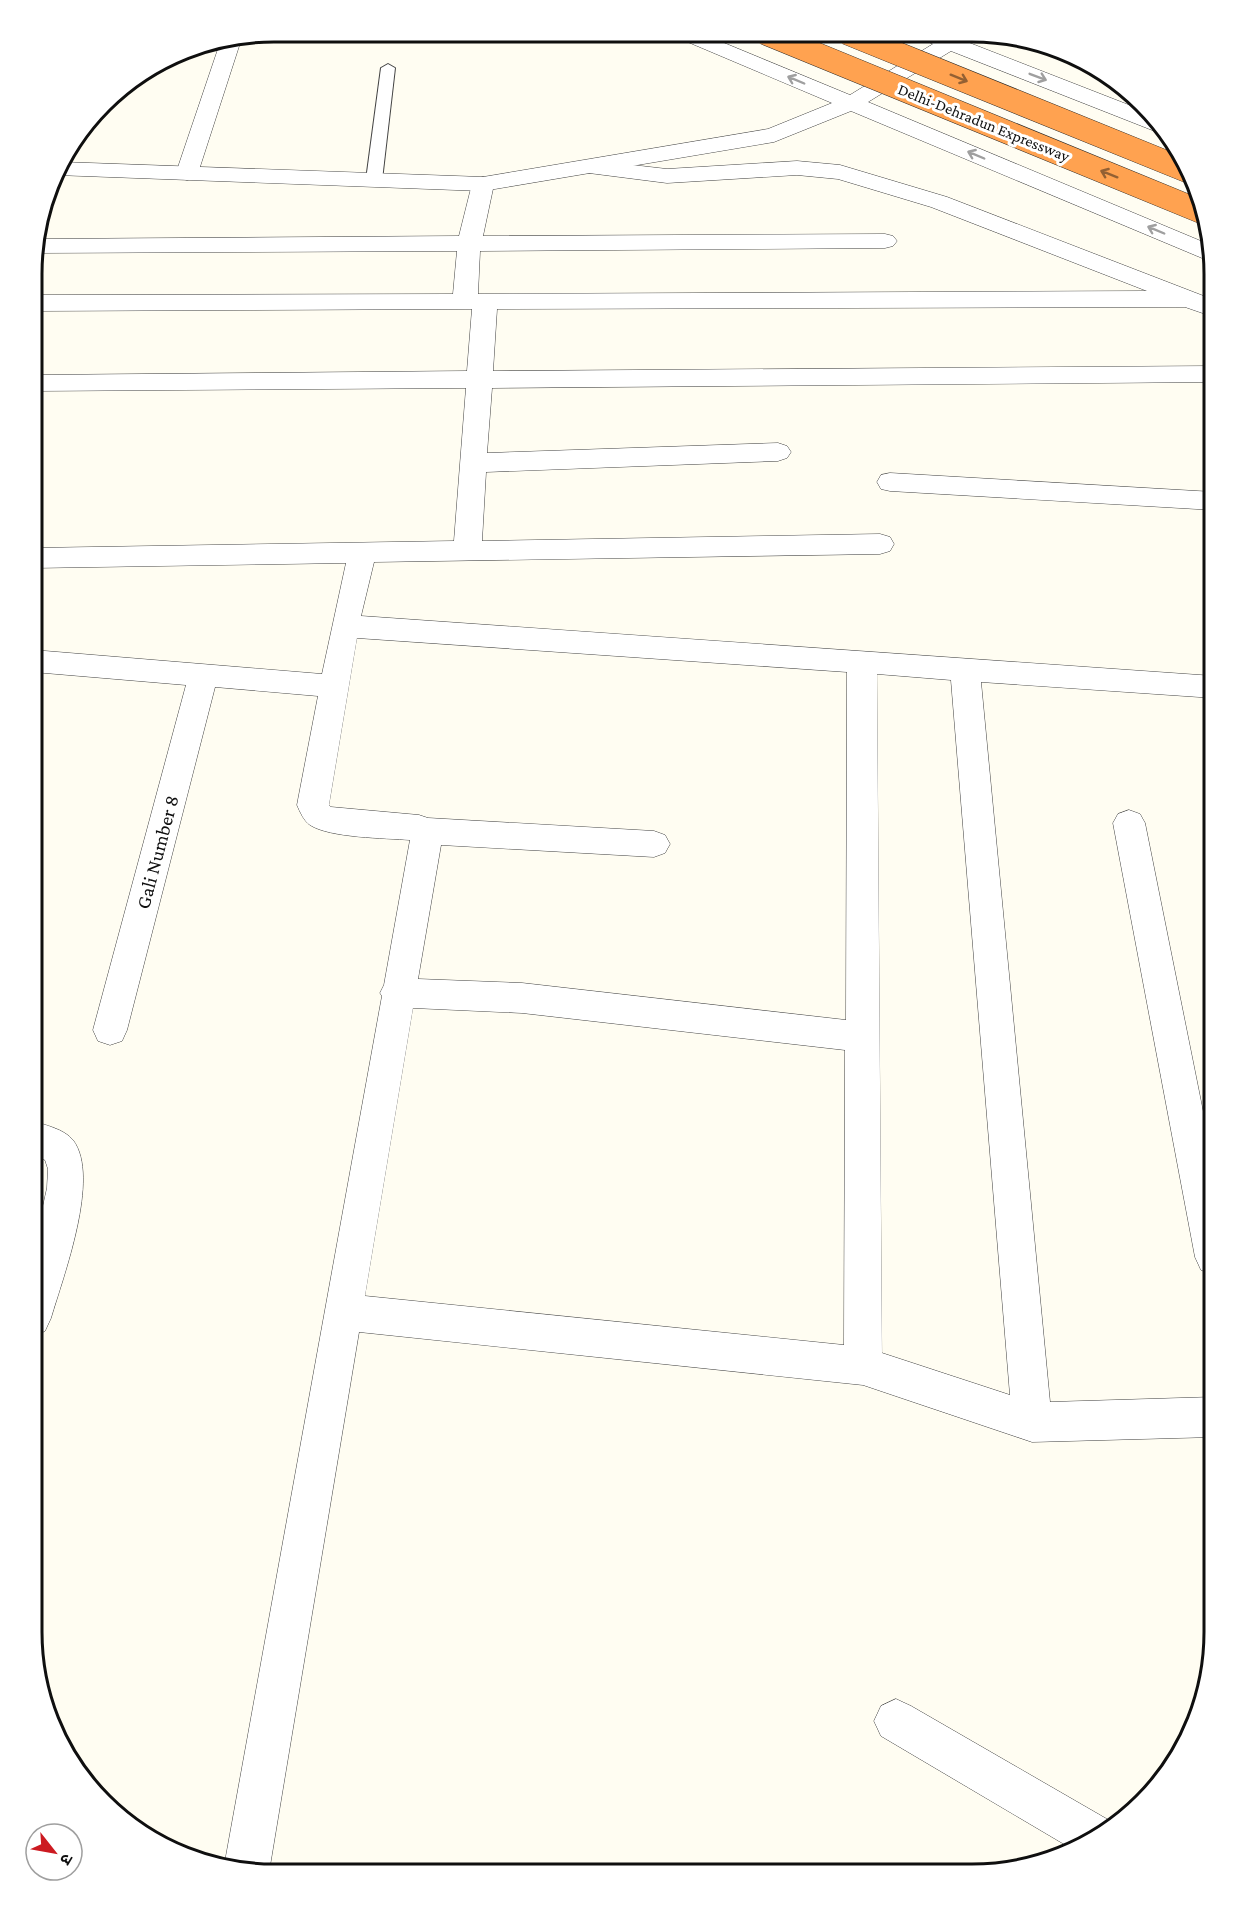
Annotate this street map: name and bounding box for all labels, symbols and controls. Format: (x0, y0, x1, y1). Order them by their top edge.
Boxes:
one-way arrow (950, 73, 968, 84)
one-way arrow (1028, 73, 1046, 84)
one-way arrow (788, 74, 806, 85)
street label: Delhi-Dehradun Expressway (895, 80, 1073, 166)
one-way arrow (968, 149, 986, 160)
one-way arrow (1101, 168, 1119, 179)
one-way arrow (1148, 224, 1166, 235)
street label: Gali Number 8 (131, 793, 183, 911)
north arrow (24, 1822, 84, 1882)
text: उ (56, 1851, 76, 1868)

